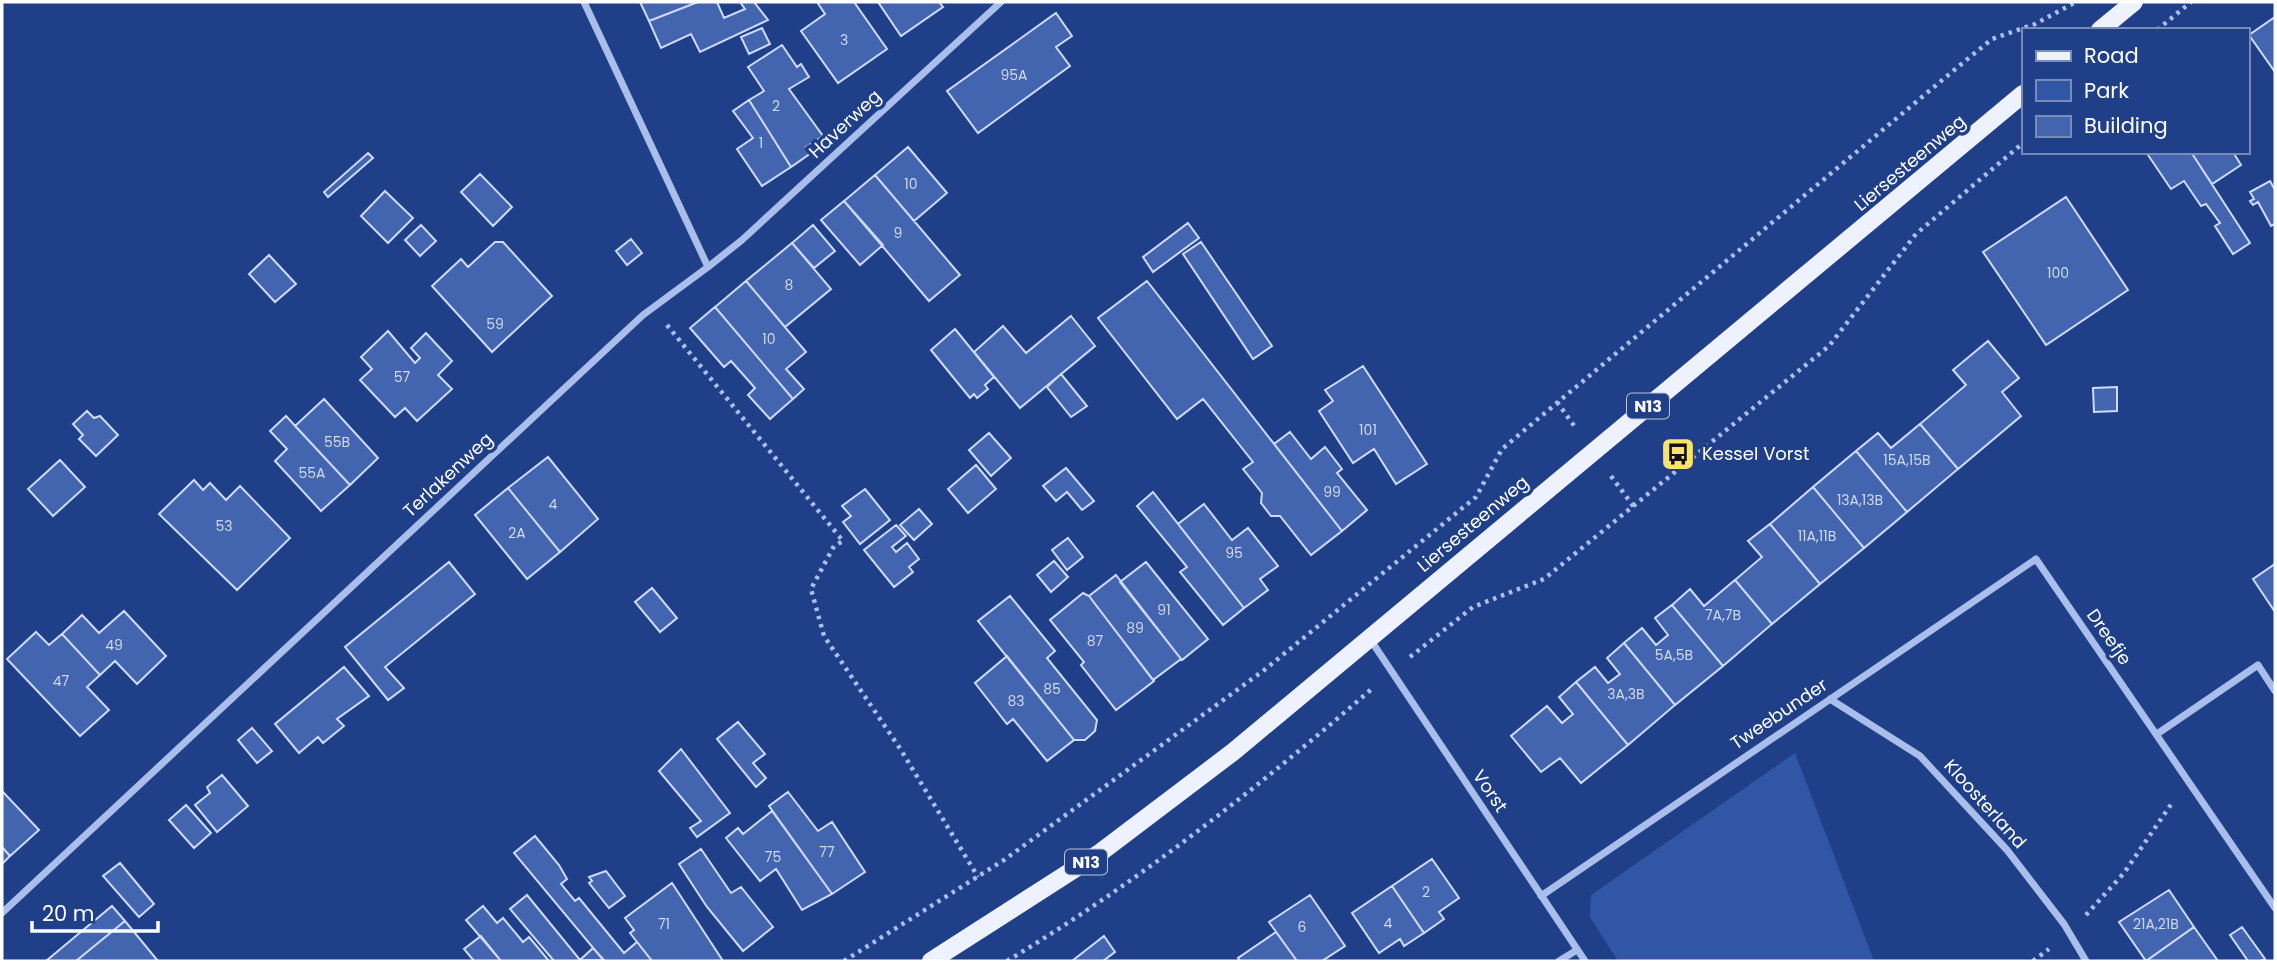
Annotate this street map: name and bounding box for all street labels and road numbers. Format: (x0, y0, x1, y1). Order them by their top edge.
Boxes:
street label: Haverweg (803, 84, 886, 164)
street label: Liersesteenweg (1849, 109, 1971, 217)
road number: N13 (1627, 394, 1669, 418)
street label: Terlakenweg (397, 427, 498, 523)
street label: Liersesteenweg (1412, 470, 1534, 578)
street label: Dreefje (2081, 604, 2138, 670)
street label: Tweebunder (1725, 672, 1832, 755)
street label: Kloosterland (1938, 754, 2032, 854)
street label: Vorst (1467, 765, 1514, 817)
road number: N13 (1065, 849, 1107, 874)

